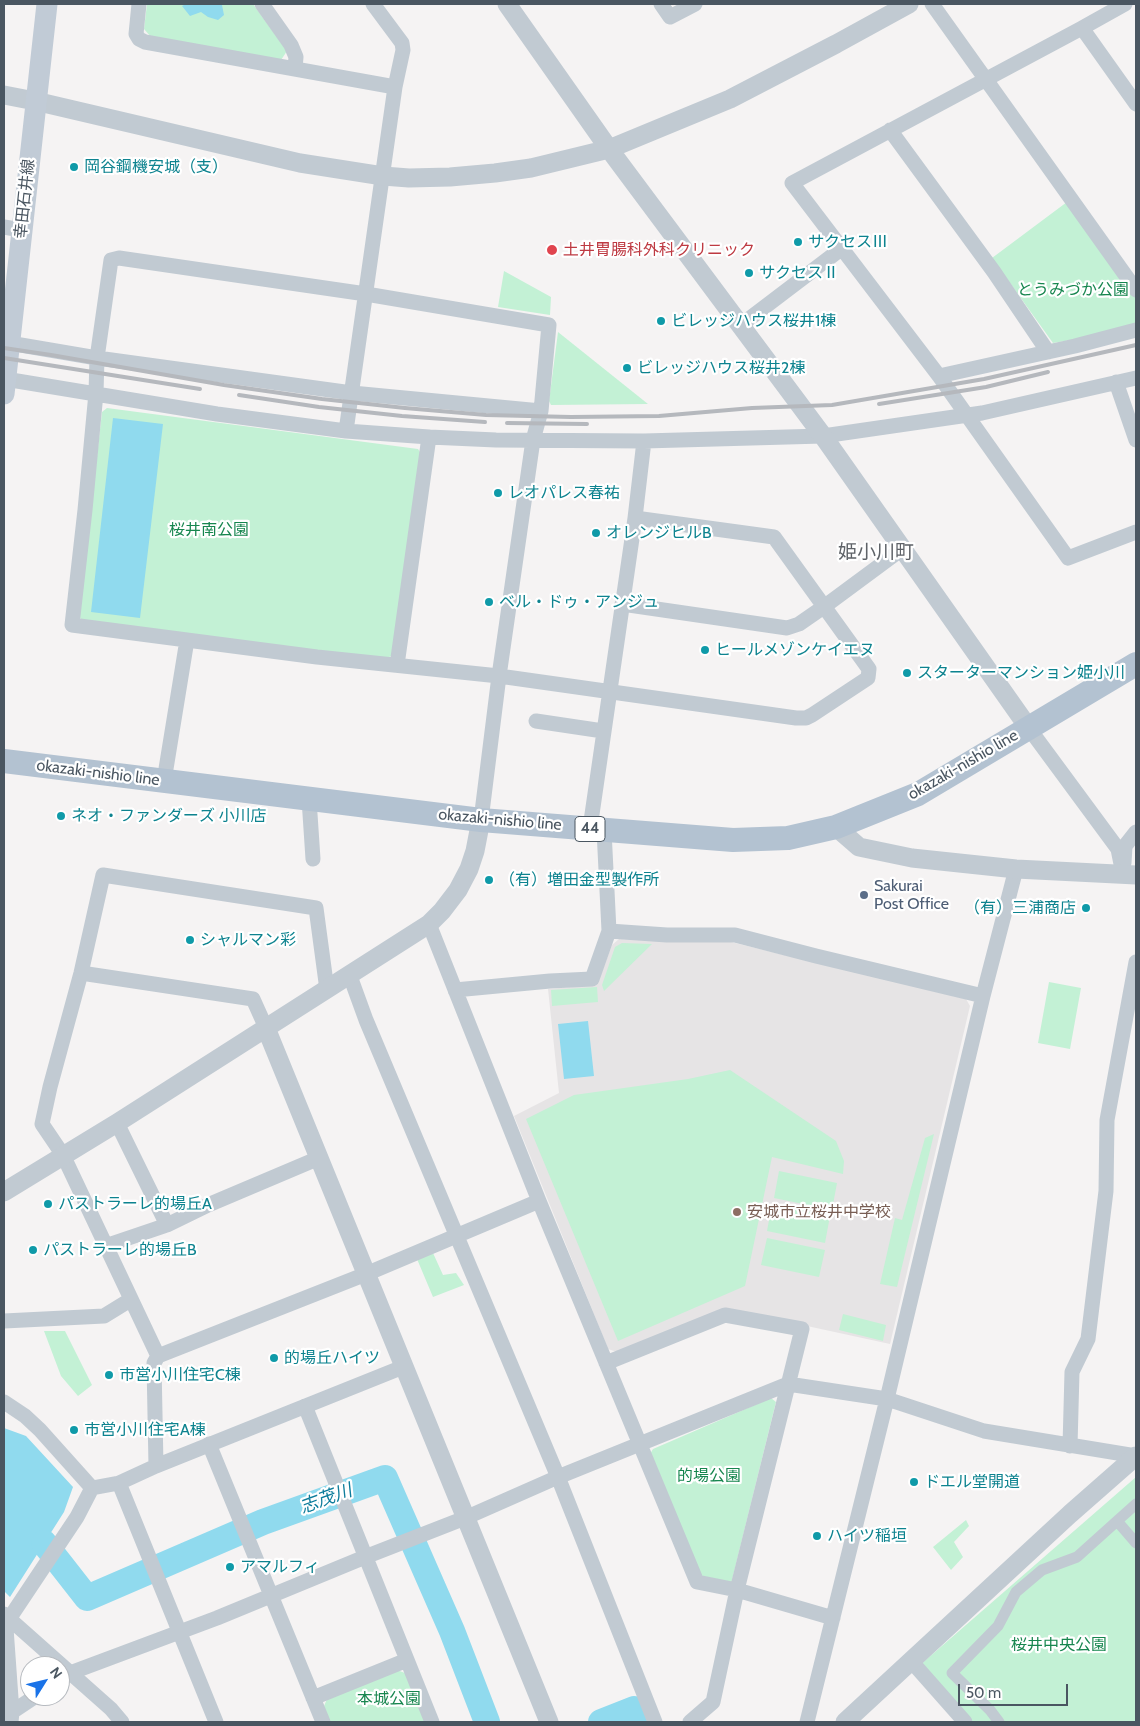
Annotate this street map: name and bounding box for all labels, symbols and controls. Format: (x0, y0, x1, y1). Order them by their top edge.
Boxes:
place label: 岡谷鋼機安城（支） (84, 157, 228, 177)
street label: 幸田石井線 (11, 158, 39, 240)
marker: 岡谷鋼機安城（支） (68, 161, 80, 173)
place label: サクセスⅢ (808, 232, 888, 252)
marker: サクセスⅢ (792, 236, 804, 248)
place label: 土井胃腸科外科クリニック (563, 240, 755, 260)
marker: 土井胃腸科外科クリニック (545, 243, 559, 257)
place label: サクセスⅡ (759, 263, 839, 283)
marker: サクセスⅡ (743, 267, 755, 279)
park label: とうみづか公園 (1017, 280, 1129, 300)
place label: ビレッジハウス桜井1棟 (671, 311, 836, 331)
marker: ビレッジハウス桜井1棟 (655, 315, 667, 327)
place label: ビレッジハウス桜井2棟 (637, 358, 805, 378)
marker: ビレッジハウス桜井2棟 (621, 362, 633, 374)
place label: レオパレス春祐 (508, 483, 620, 503)
marker: レオパレス春祐 (492, 487, 504, 499)
park label: 桜井南公園 (169, 520, 249, 540)
place label: オレンジヒルB (606, 523, 712, 543)
marker: オレンジヒルB (590, 527, 602, 539)
district label: 姫小川町 (838, 541, 914, 563)
place label: ベル・ドゥ・アンジュ (499, 592, 659, 612)
marker: ベル・ドゥ・アンジュ (483, 596, 495, 608)
place label: ヒールメゾンケイエヌ (715, 640, 875, 660)
marker: ヒールメゾンケイエヌ (699, 644, 711, 656)
place label: スターターマンション姫小川 (917, 663, 1125, 683)
marker: スターターマンション姫小川 (901, 667, 913, 679)
street label: okazaki-nishio line (905, 726, 1021, 804)
street label: okazaki-nishio line (35, 756, 161, 790)
street label: okazaki-nishio line (437, 805, 563, 835)
place label: ネオ・ファンダーズ 小川店 (71, 806, 267, 826)
marker: ネオ・ファンダーズ 小川店 (55, 810, 67, 822)
road number: 44 (575, 816, 605, 842)
place label: （有）増田金型製作所 (499, 870, 659, 890)
marker: （有）増田金型製作所 (483, 874, 495, 886)
place label: Sakurai Post Office (874, 876, 949, 914)
marker: Sakurai Post Office (858, 889, 870, 901)
place label: （有）三浦商店 (964, 898, 1076, 918)
marker: （有）三浦商店 (1080, 902, 1092, 914)
place label: シャルマン彩 (200, 930, 296, 950)
marker: シャルマン彩 (184, 934, 196, 946)
place label: パストラーレ的場丘A (58, 1194, 212, 1214)
marker: パストラーレ的場丘A (42, 1198, 54, 1210)
place label: 安城市立桜井中学校 (747, 1202, 891, 1222)
marker: 安城市立桜井中学校 (731, 1206, 743, 1218)
place label: パストラーレ的場丘B (43, 1240, 197, 1260)
marker: パストラーレ的場丘B (27, 1244, 39, 1256)
place label: 的場丘ハイツ (284, 1348, 380, 1368)
marker: 的場丘ハイツ (268, 1352, 280, 1364)
place label: 市営小川住宅C棟 (119, 1365, 241, 1385)
marker: 市営小川住宅C棟 (103, 1369, 115, 1381)
place label: 市営小川住宅A棟 (84, 1420, 206, 1440)
marker: 市営小川住宅A棟 (68, 1424, 80, 1436)
park label: 的場公園 (677, 1466, 741, 1486)
place label: ドエル堂開道 (924, 1472, 1020, 1492)
marker: ドエル堂開道 (908, 1476, 920, 1488)
water label: 志茂川 (297, 1480, 355, 1518)
place label: ハイツ稲垣 (827, 1526, 907, 1546)
marker: ハイツ稲垣 (811, 1530, 823, 1542)
place label: アマルフィ (240, 1557, 320, 1577)
marker: アマルフィ (224, 1561, 236, 1573)
park label: 桜井中央公園 (1011, 1635, 1107, 1655)
north arrow (20, 1656, 70, 1706)
text: N (46, 1663, 67, 1682)
scale bar (960, 1674, 1070, 1706)
text: 50 m (966, 1684, 1001, 1702)
park label: 本城公園 (357, 1689, 421, 1709)

